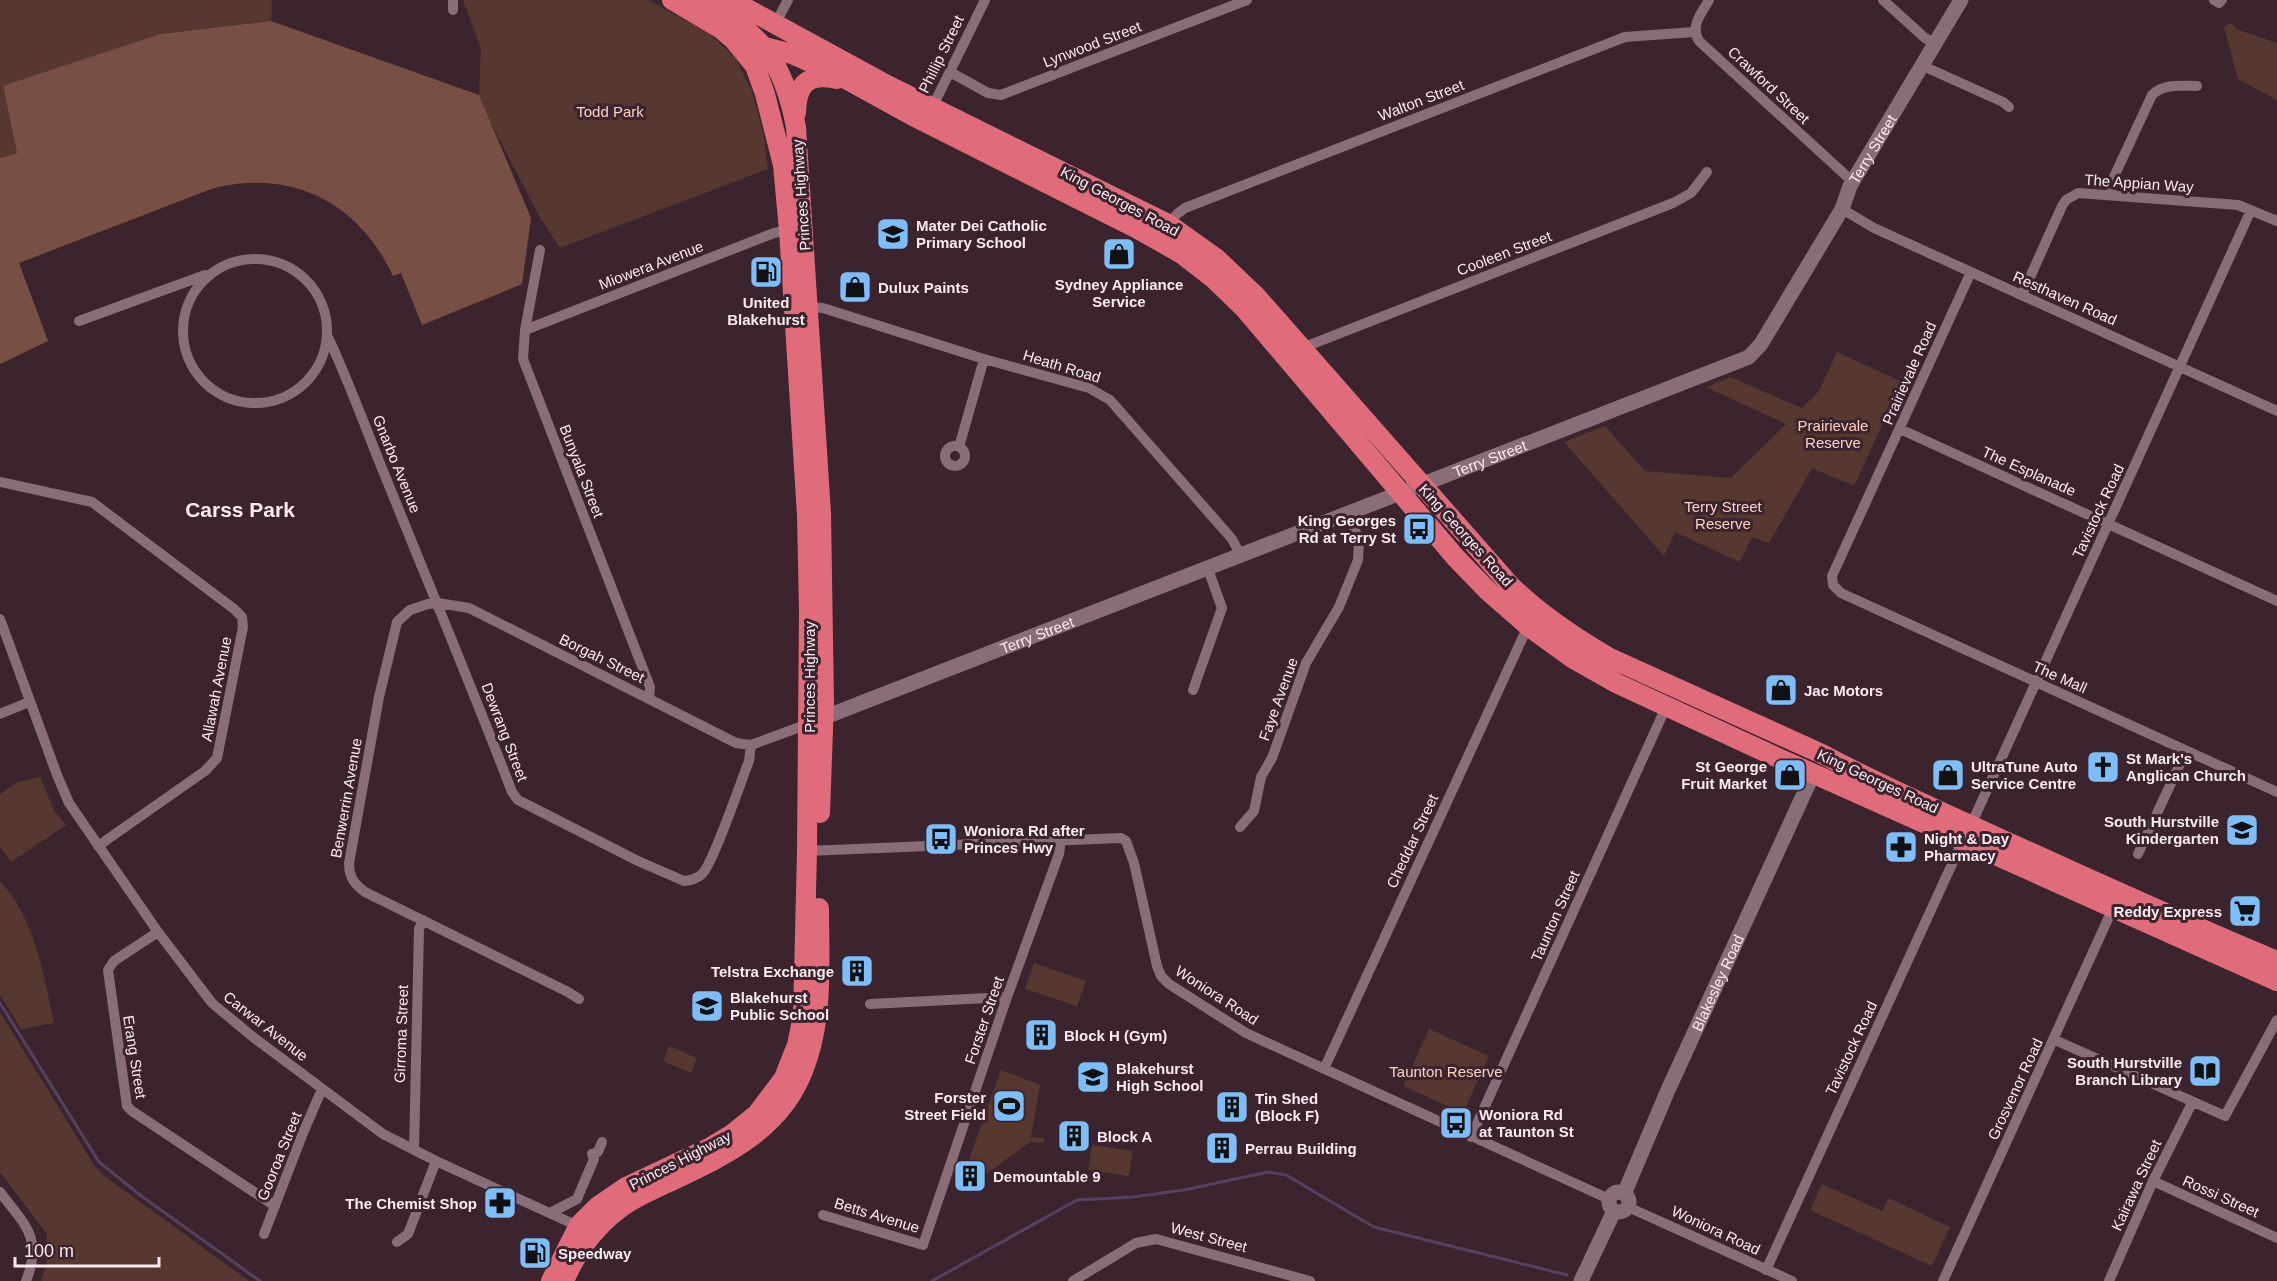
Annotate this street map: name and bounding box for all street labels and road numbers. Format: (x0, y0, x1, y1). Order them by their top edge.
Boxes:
street label: Phillip Street (915, 12, 967, 96)
street label: Lynwood Street (1041, 17, 1144, 71)
street label: Crawford Street (1725, 43, 1814, 128)
street label: Walton Street (1376, 76, 1467, 124)
street label: Terry Street (1845, 111, 1900, 187)
street label: Princes Highway (789, 138, 813, 251)
street label: King Georges Road (1058, 163, 1182, 239)
street label: The Appian Way (2084, 171, 2195, 195)
street label: Cooleen Street (1454, 227, 1555, 279)
street label: Miowera Avenue (596, 237, 706, 293)
street label: Resthaven Road (2010, 268, 2120, 328)
street label: Prairievale Road (1879, 319, 1939, 427)
street label: Heath Road (1021, 346, 1103, 386)
street label: Gnarbo Avenue (370, 413, 424, 515)
street label: Bunyala Street (556, 422, 608, 521)
street label: Terry Street (1450, 436, 1530, 480)
street label: The Esplanade (1979, 443, 2079, 499)
street label: Tavistock Road (2069, 461, 2127, 561)
street label: King Georges Road (1416, 480, 1516, 590)
street label: Terry Street (998, 612, 1077, 657)
street label: Princes Highway (801, 621, 818, 733)
street label: Borgah Street (557, 630, 648, 686)
street label: Allawah Avenue (197, 635, 235, 743)
street label: Faye Avenue (1255, 655, 1301, 743)
street label: The Mall (2030, 658, 2090, 696)
street label: Dewrang Street (478, 680, 532, 784)
street label: Benwerrin Avenue (327, 737, 365, 859)
street label: King Georges Road (1815, 745, 1941, 817)
street label: Cheddar Street (1383, 791, 1442, 891)
street label: Taunton Street (1527, 867, 1583, 964)
street label: Blakesley Road (1688, 932, 1747, 1034)
street label: Woniora Road (1172, 962, 1262, 1028)
street label: Forster Street (961, 973, 1007, 1066)
street label: Girroma Street (391, 984, 411, 1083)
street label: Carwar Avenue (220, 988, 312, 1064)
street label: Tavistock Road (1822, 998, 1880, 1098)
street label: Erang Street (120, 1014, 150, 1101)
street label: Grosvenor Road (1984, 1036, 2046, 1142)
street label: Gooroa Street (253, 1108, 305, 1203)
street label: Princes Highway (626, 1127, 734, 1193)
street label: Kairawa Street (2108, 1136, 2165, 1233)
street label: Rossi Street (2180, 1172, 2263, 1221)
street label: Betts Avenue (832, 1194, 922, 1236)
street label: Woniora Road (1669, 1202, 1763, 1258)
street label: West Street (1169, 1219, 1250, 1256)

